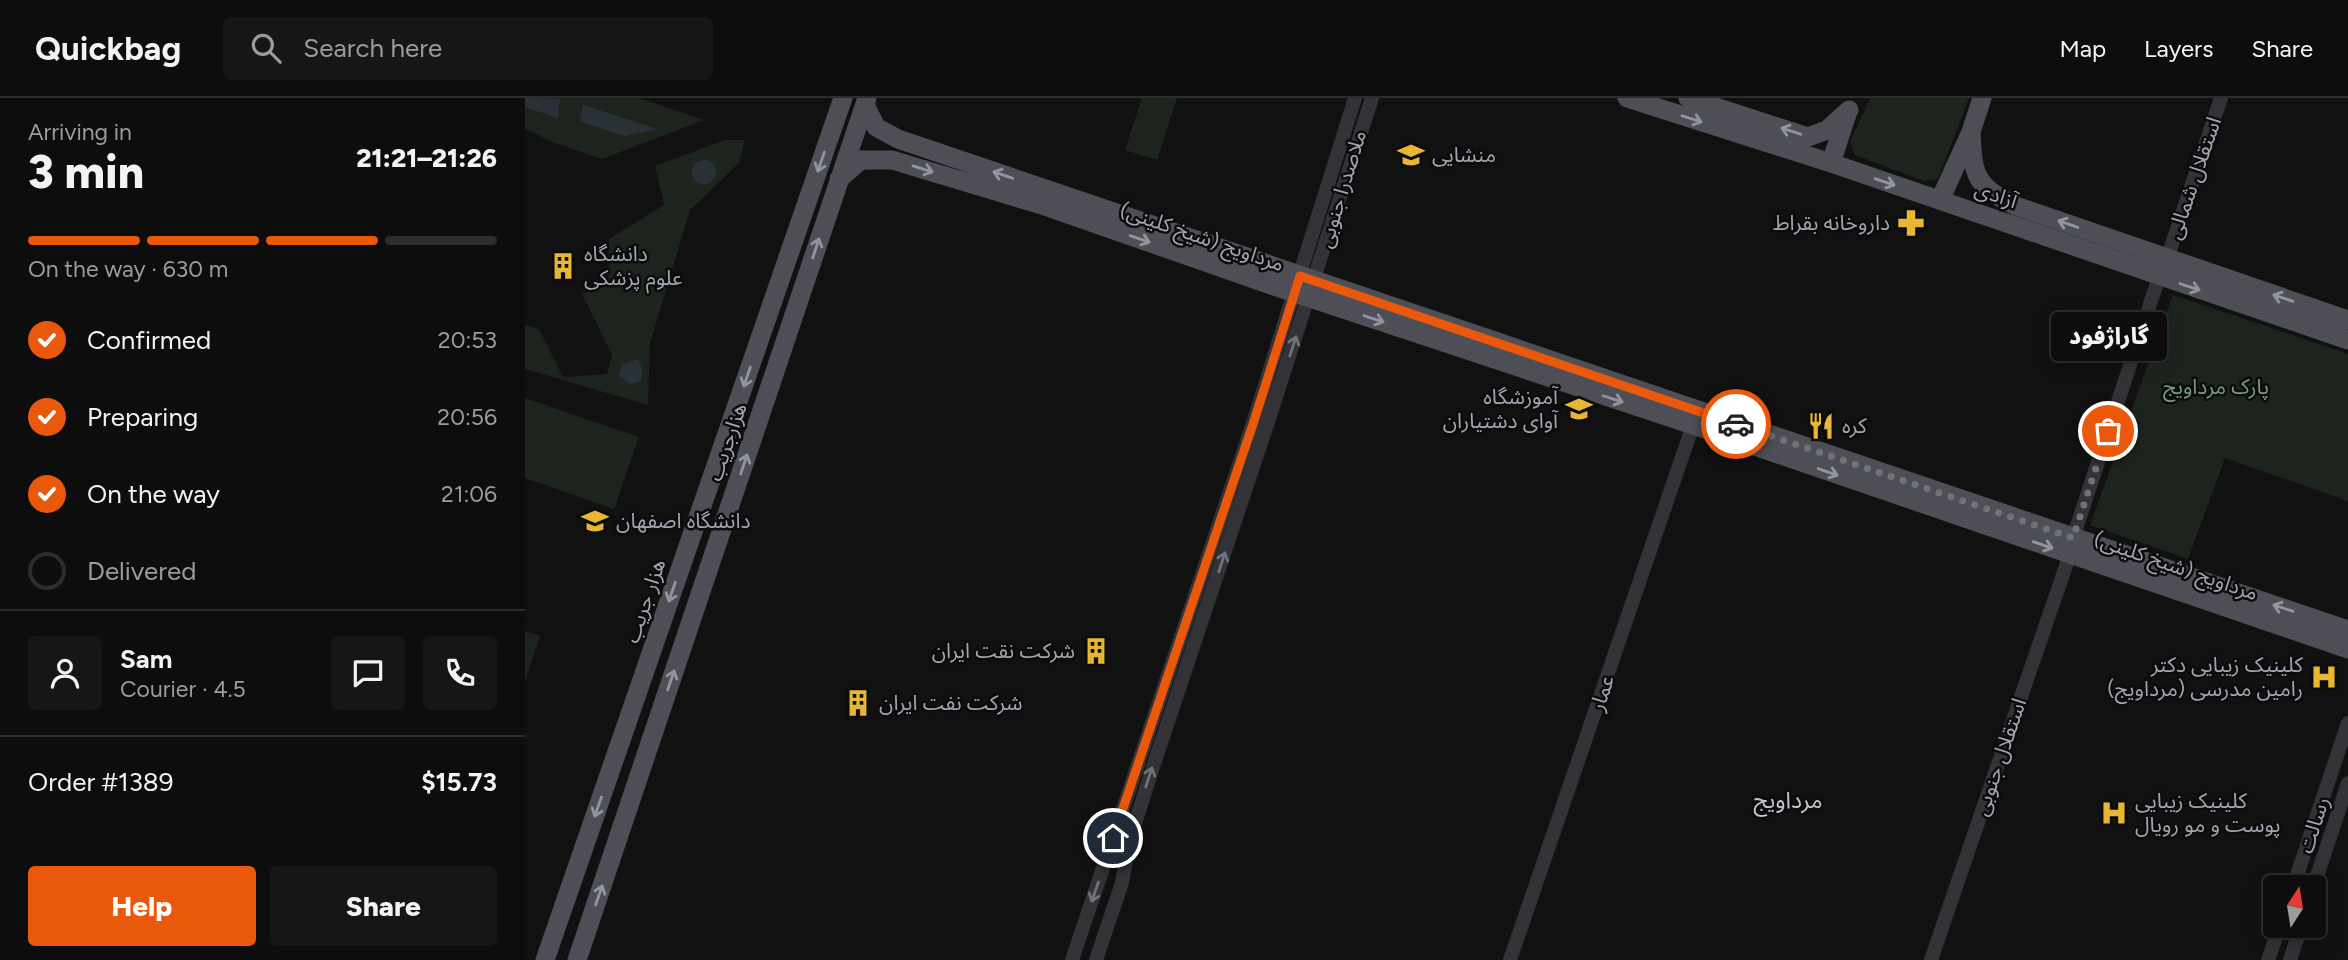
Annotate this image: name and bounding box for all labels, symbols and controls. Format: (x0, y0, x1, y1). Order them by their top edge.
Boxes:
search box (223, 17, 713, 80)
text: Quickbag (35, 29, 181, 68)
icon: search (247, 29, 285, 67)
text: Search here (303, 32, 442, 64)
text: Map (2059, 34, 2106, 63)
text: Layers (2144, 34, 2213, 63)
text: Share (2251, 34, 2313, 63)
one-way arrow (1680, 113, 1702, 126)
street label: استقلال شمالی (2161, 113, 2226, 242)
text: Arriving in (28, 118, 132, 146)
one-way arrow (1780, 124, 1802, 136)
street label: ملاصدرا جنوبی (1312, 127, 1371, 251)
school or university icon: منشایی (1396, 140, 1426, 170)
text: 21:21–21:26 (356, 142, 497, 174)
place label: منشایی (1432, 142, 1496, 167)
text: 3 min (28, 144, 144, 200)
one-way arrow (814, 151, 826, 173)
one-way arrow (912, 164, 934, 177)
one-way arrow (993, 168, 1015, 180)
one-way arrow (1874, 176, 1896, 189)
street label: آزادی (1972, 176, 2021, 214)
street label: مرداویج (شیخ کلینی) (1116, 197, 1287, 279)
pharmacy icon: داروخانه بقراط (1896, 208, 1926, 238)
place label: داروخانه بقراط (1773, 210, 1890, 235)
one-way arrow (2058, 217, 2080, 229)
one-way arrow (1128, 234, 1150, 246)
one-way arrow (811, 238, 823, 260)
place label: دانشگاه علوم پزشکی (584, 241, 683, 294)
building icon: دانشگاه علوم پزشکی (548, 251, 578, 281)
text: On the way · 630 m (28, 255, 228, 283)
one-way arrow (2178, 282, 2200, 294)
one-way arrow (2273, 291, 2295, 303)
callout: گاراژفود (2050, 312, 2166, 361)
one-way arrow (1362, 314, 1384, 326)
icon: check (28, 321, 66, 359)
text: گاراژفود (2069, 322, 2149, 350)
text: Confirmed (87, 324, 211, 356)
text: 20:53 (438, 326, 497, 354)
one-way arrow (1288, 335, 1300, 357)
one-way arrow (740, 366, 752, 388)
park label: پارک مرداویج (2163, 374, 2269, 402)
place label: آموزشگاه آوای دشتیاران (1443, 384, 1559, 433)
courier (1701, 389, 1771, 459)
one-way arrow (1601, 393, 1623, 406)
school or university icon: آموزشگاه آوای دشتیاران (1564, 394, 1594, 424)
icon: check (28, 398, 66, 436)
street label: هزارجریب (702, 399, 752, 484)
text: Preparing (87, 401, 198, 433)
pin (2078, 401, 2138, 461)
text: 20:56 (437, 403, 497, 431)
icon: car (1717, 405, 1755, 443)
restaurant icon: کره (1806, 411, 1836, 441)
icon: bag (2089, 412, 2127, 450)
place label: کره (1842, 413, 1867, 438)
one-way arrow (738, 453, 751, 475)
one-way arrow (1817, 467, 1839, 479)
icon: check (28, 475, 66, 513)
text: On the way (87, 478, 220, 510)
text: 21:06 (441, 480, 497, 508)
school or university icon: دانشگاه اصفهان (580, 506, 610, 536)
place label: دانشگاه اصفهان (616, 508, 750, 533)
street label: مرداویج (شیخ کلینی) (2090, 526, 2261, 608)
one-way arrow (2032, 540, 2054, 552)
one-way arrow (1217, 551, 1229, 573)
text: Delivered (87, 555, 196, 587)
street label: هزار جریب (619, 556, 671, 646)
one-way arrow (665, 581, 677, 603)
one-way arrow (2273, 601, 2295, 613)
button: person (28, 636, 102, 710)
button: chat (331, 636, 405, 710)
button: phone (423, 636, 497, 710)
building icon: شرکت نقت ایران (1081, 636, 1111, 666)
place label: شرکت نقت ایران (932, 638, 1075, 663)
text: Sam (120, 643, 172, 675)
place label: کلینیک زیبایی دکتر رامین مدرسی (مرداویج) (2107, 652, 2303, 704)
hospital icon: کلینیک زیبایی دکتر رامین مدرسی (مرداویج) (2309, 662, 2339, 692)
one-way arrow (666, 669, 679, 691)
street label: عمار (1583, 671, 1619, 715)
text: Courier · 4.5 (120, 675, 246, 703)
building icon: شرکت نفت ایران (843, 688, 873, 718)
place label: شرکت نفت ایران (879, 690, 1022, 715)
street label: استقلال جنوبی (1968, 695, 2031, 819)
text: Order #1389 (28, 766, 174, 798)
text: $15.73 (421, 766, 497, 798)
one-way arrow (1144, 767, 1157, 789)
district label: مرداویج (1753, 786, 1823, 817)
place label: کلینیک زیبایی پوست و مو رویال (2135, 788, 2281, 838)
street label: رسالت (2293, 793, 2334, 856)
one-way arrow (591, 796, 603, 818)
hospital icon: کلینیک زیبایی پوست و مو رویال (2099, 798, 2129, 828)
pin (1083, 808, 1143, 868)
icon: home (1094, 819, 1132, 857)
button: Help (28, 866, 256, 946)
button: Share (270, 866, 497, 946)
north arrow (2263, 875, 2326, 938)
map controls (2263, 875, 2326, 938)
one-way arrow (1088, 881, 1101, 903)
one-way arrow (594, 885, 606, 907)

